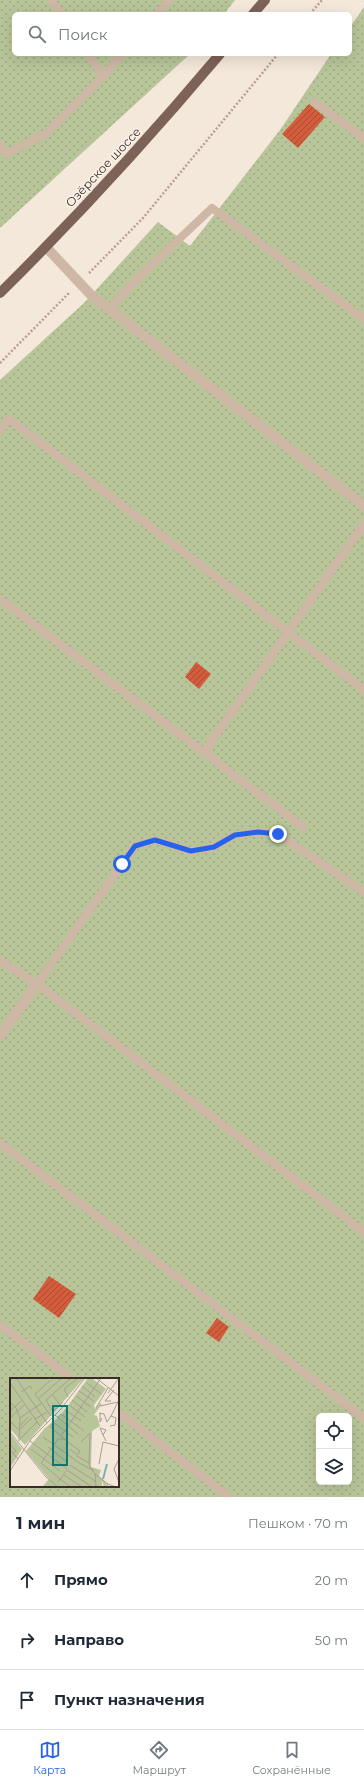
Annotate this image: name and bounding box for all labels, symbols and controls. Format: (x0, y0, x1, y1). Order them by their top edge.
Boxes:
search box (12, 12, 352, 56)
icon: search (26, 23, 48, 45)
text: Поиск (58, 25, 107, 44)
street label: Озёрское шоссе (62, 124, 144, 210)
route end (269, 825, 287, 843)
route start (113, 855, 131, 873)
inset map (10, 1378, 119, 1487)
map controls (316, 1413, 352, 1485)
button: locate (316, 1413, 352, 1449)
button: layers (316, 1449, 352, 1485)
text: 1 мин (16, 1513, 65, 1533)
text: Пешком · 70 m (248, 1515, 348, 1531)
icon: ahead (16, 1569, 38, 1591)
text: Прямо (54, 1570, 108, 1589)
text: 20 m (315, 1572, 348, 1588)
icon: right (16, 1629, 38, 1651)
text: Направо (54, 1630, 124, 1649)
text: 50 m (315, 1632, 348, 1648)
icon: arrive (16, 1689, 38, 1711)
text: Пункт назначения (54, 1690, 205, 1709)
tab: Карта (33, 1739, 66, 1777)
tab: Маршрут (132, 1739, 186, 1777)
tab: Сохранённые (252, 1739, 331, 1777)

